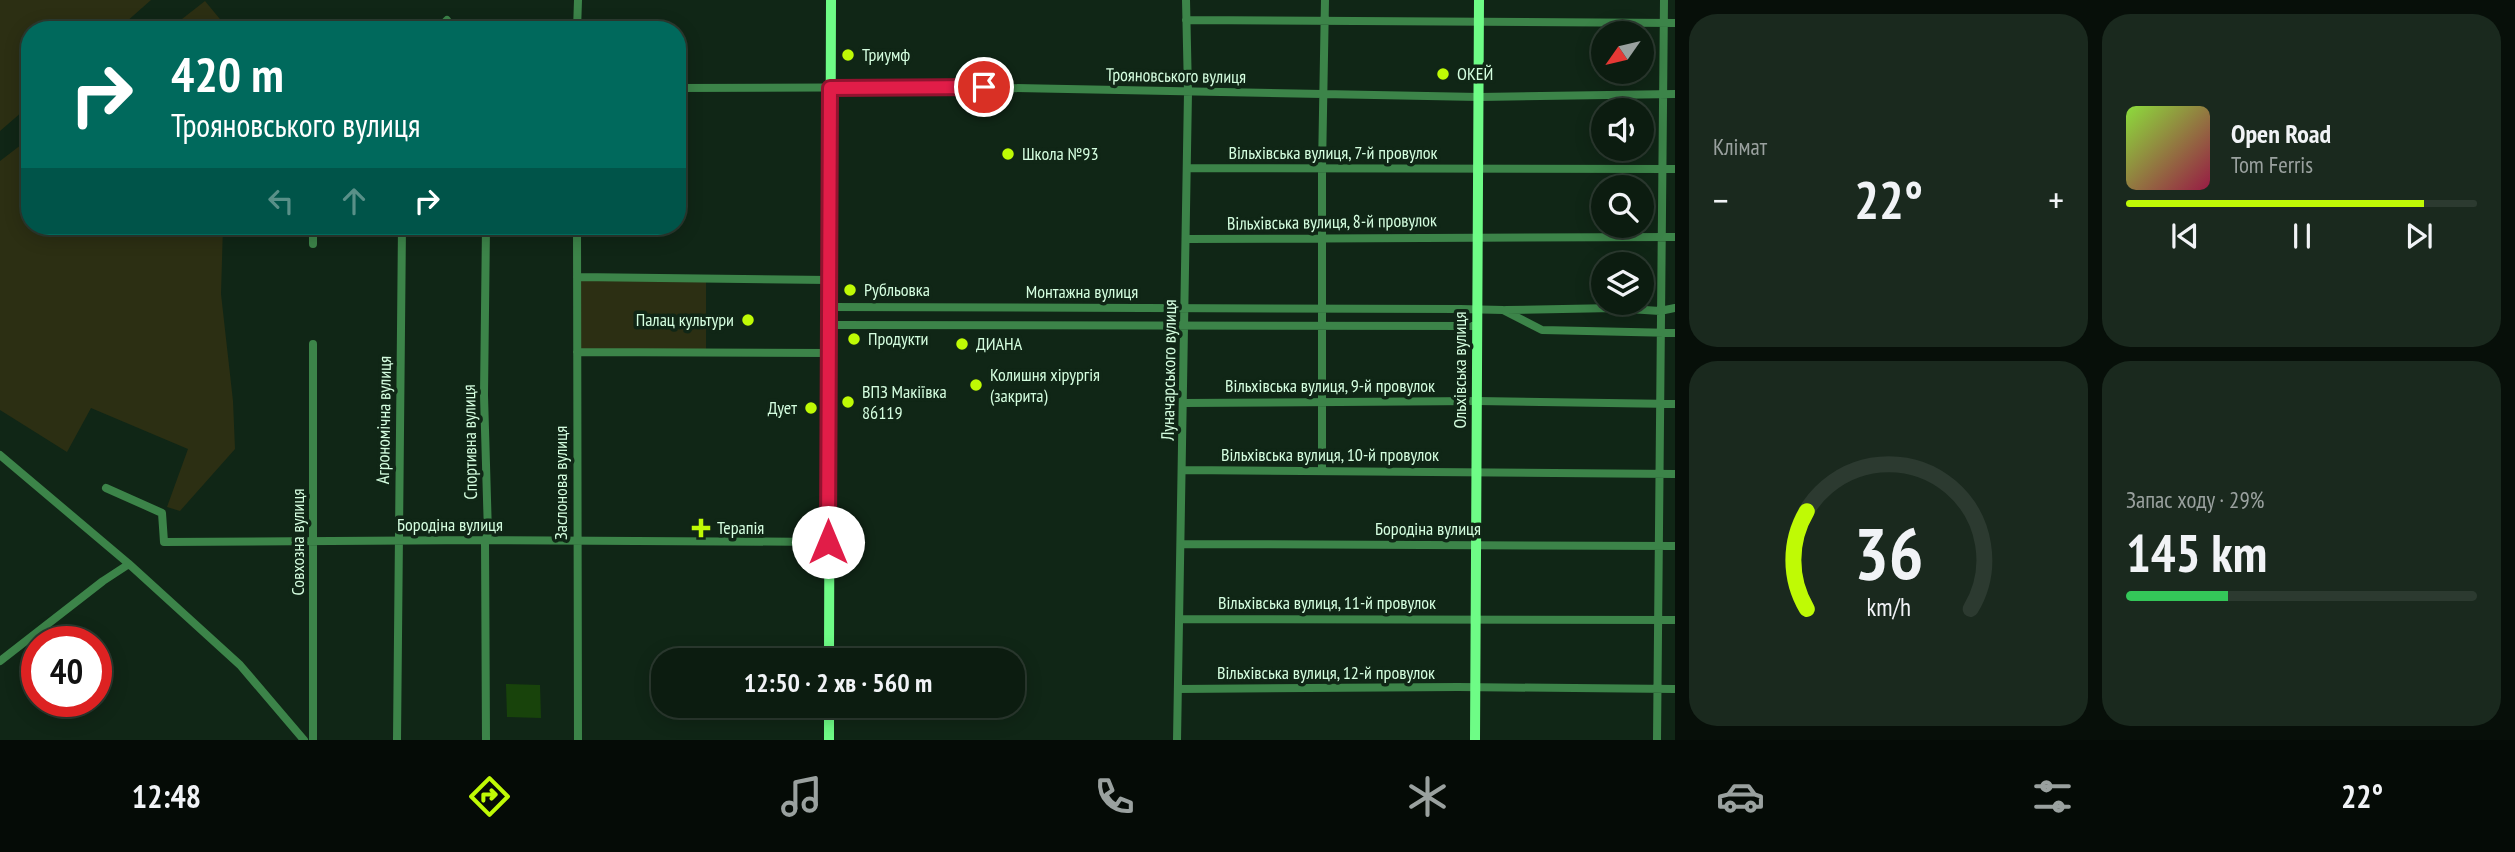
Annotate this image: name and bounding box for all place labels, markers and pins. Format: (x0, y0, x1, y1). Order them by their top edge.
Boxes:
place label: Триумф (862, 43, 910, 66)
marker: Триумф (840, 47, 856, 63)
pin (954, 57, 1014, 117)
place label: ОКЕЙ (1457, 62, 1493, 85)
marker: ОКЕЙ (1435, 66, 1451, 82)
place label: Школа №93 (1022, 142, 1099, 165)
marker: Школа №93 (1000, 146, 1016, 162)
place label: Рубльовка (864, 278, 930, 301)
marker: Рубльовка (842, 282, 858, 298)
place label: Палац культури (636, 308, 734, 331)
marker: Палац культури (740, 312, 756, 328)
place label: Продукти (868, 327, 928, 350)
marker: Продукти (846, 331, 862, 347)
place label: ДИАНА (976, 332, 1023, 355)
marker: ДИАНА (954, 336, 970, 352)
place label: Колишня хірургія (закрита) (990, 363, 1100, 407)
marker: Колишня хірургія (закрита) (968, 377, 984, 393)
place label: ВПЗ Макіївка 86119 (862, 380, 947, 424)
marker: ВПЗ Макіївка 86119 (840, 394, 856, 410)
place label: Дует (768, 396, 797, 419)
marker: Дует (803, 400, 819, 416)
place label: Терапія (717, 516, 764, 539)
marker: Терапія (691, 518, 711, 538)

